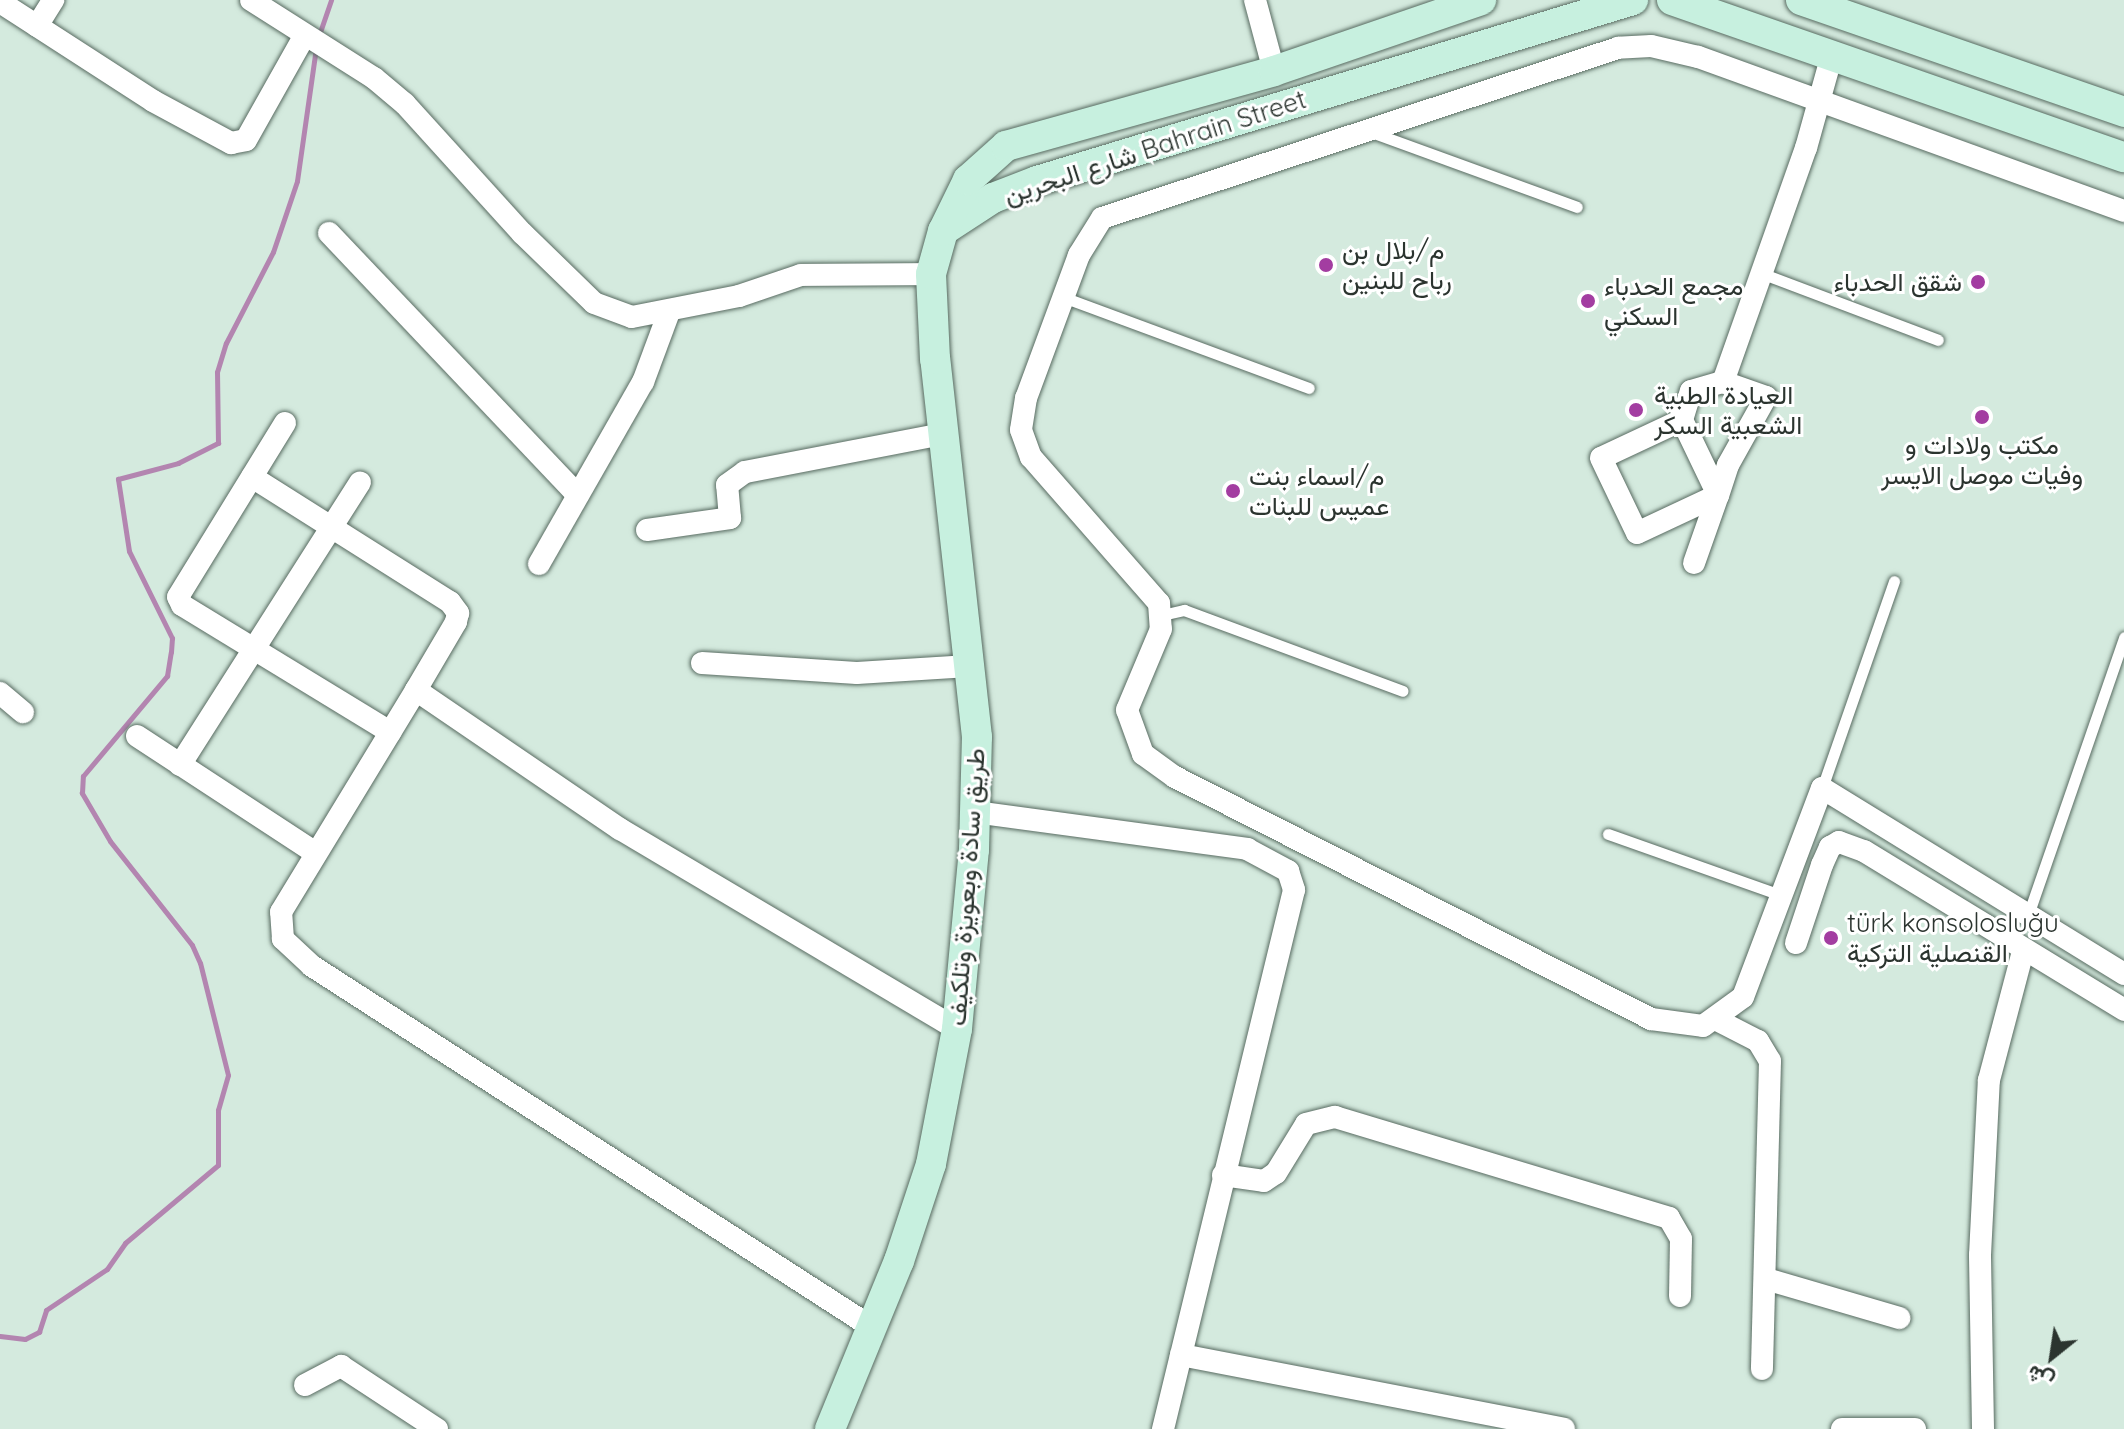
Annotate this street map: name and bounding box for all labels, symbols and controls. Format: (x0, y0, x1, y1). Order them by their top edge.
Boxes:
street label: شارع البحرين Bahrain Street (1000, 83, 1310, 211)
place label: م/بلال بن رباح للبنين (1342, 234, 1452, 296)
marker: م/بلال بن رباح للبنين (1317, 256, 1335, 274)
place label: شقق الحدباء (1834, 266, 1962, 298)
place label: مجمع الحدباء السكني (1604, 270, 1743, 332)
marker: شقق الحدباء (1969, 273, 1987, 291)
marker: مجمع الحدباء السكني (1579, 292, 1597, 310)
place label: العيادة الطبية الشعبية السكر (1654, 379, 1802, 440)
marker: العيادة الطبية الشعبية السكر (1625, 399, 1647, 421)
marker: مكتب ولادات و وفيات موصل الايسر (1973, 408, 1991, 426)
place label: مكتب ولادات و وفيات موصل الايسر (1881, 429, 2083, 490)
place label: م/اسماء بنت عميس للبنات (1249, 460, 1389, 522)
marker: م/اسماء بنت عميس للبنات (1224, 482, 1242, 500)
street label: طريق سادة وبعويزة وتلكيف (941, 747, 991, 1027)
place label: türk konsolosluğu القنصلية التركية (1847, 907, 2059, 968)
marker: türk konsolosluğu القنصلية التركية (1822, 929, 1840, 947)
north arrow (2012, 1317, 2092, 1397)
text: ش (2022, 1359, 2058, 1397)

